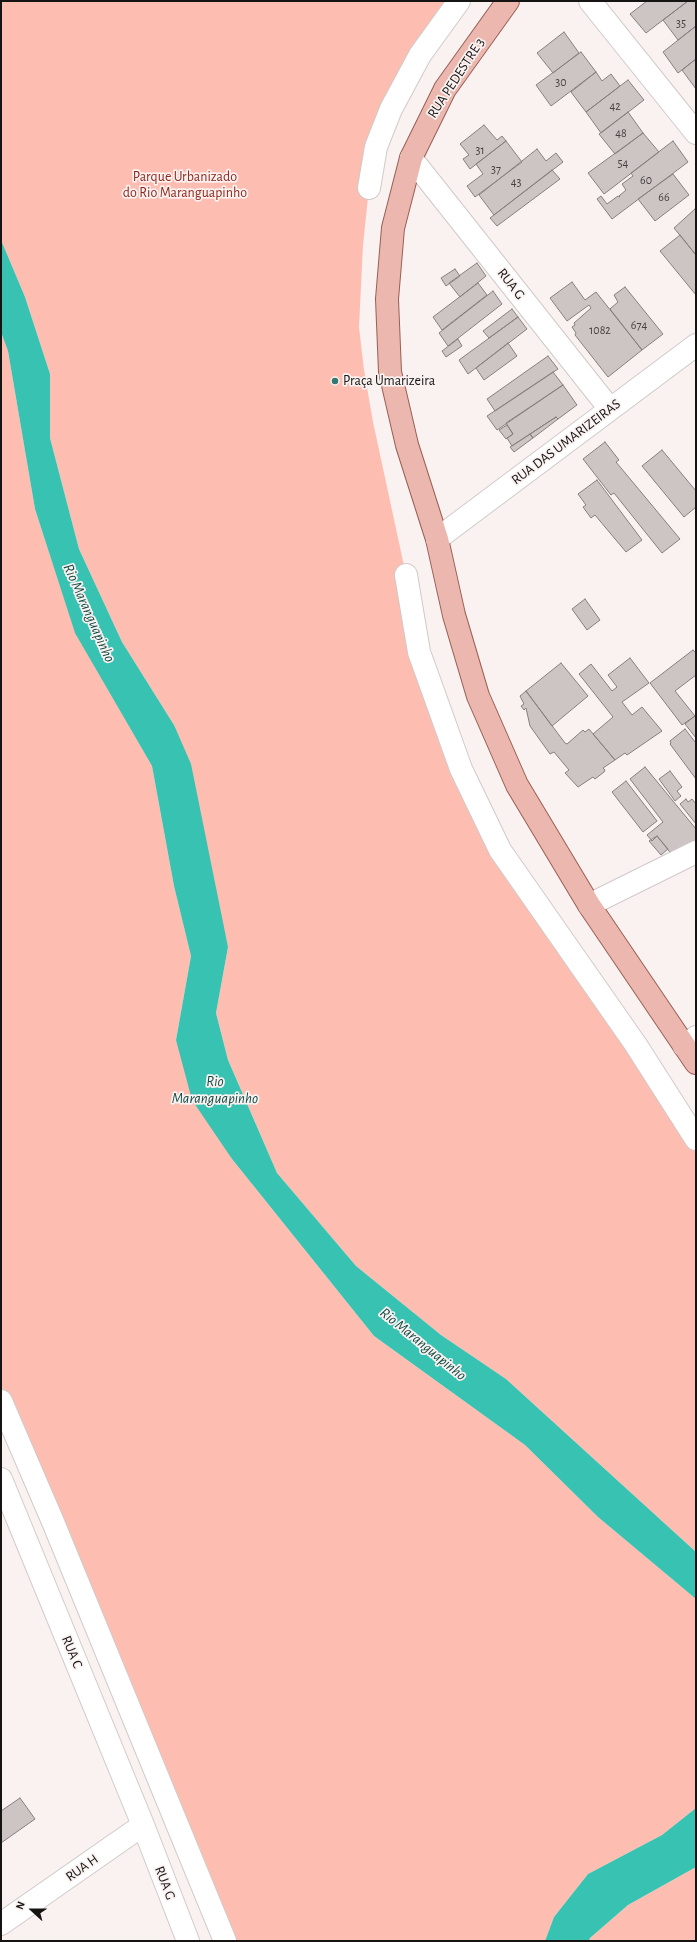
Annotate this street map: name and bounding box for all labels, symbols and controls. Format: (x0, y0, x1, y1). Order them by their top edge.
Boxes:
house number: 35 (676, 16, 686, 30)
street label: RUA PEDESTRE 3 (424, 35, 488, 121)
house number: 30 (555, 75, 567, 89)
house number: 42 (609, 99, 621, 113)
house number: 48 (615, 126, 627, 140)
house number: 31 (475, 143, 485, 157)
house number: 54 (618, 156, 628, 170)
house number: 37 (491, 162, 501, 176)
park label: Parque Urbanizado do Rio Maranguapinho (123, 169, 247, 202)
house number: 60 (640, 173, 652, 187)
house number: 43 (511, 175, 521, 189)
house number: 66 (658, 190, 670, 204)
street label: RUA G (494, 265, 528, 303)
house number: 674 (631, 318, 647, 332)
house number: 1082 (589, 323, 611, 337)
place label: Praça Umarizeira (343, 373, 435, 389)
marker: Praça Umarizeira (330, 376, 340, 386)
street label: RUA DAS UMARIZEIRAS (508, 396, 624, 488)
water label: Rio Maranguapinho (59, 561, 119, 665)
water label: Rio Maranguapinho (172, 1072, 258, 1107)
water label: Rio Maranguapinho (376, 1304, 470, 1384)
street label: RUA C (58, 1633, 86, 1671)
street label: RUA H (62, 1851, 102, 1885)
street label: RUA G (151, 1864, 179, 1902)
north arrow (12, 1890, 52, 1930)
text: N (14, 1900, 27, 1911)

